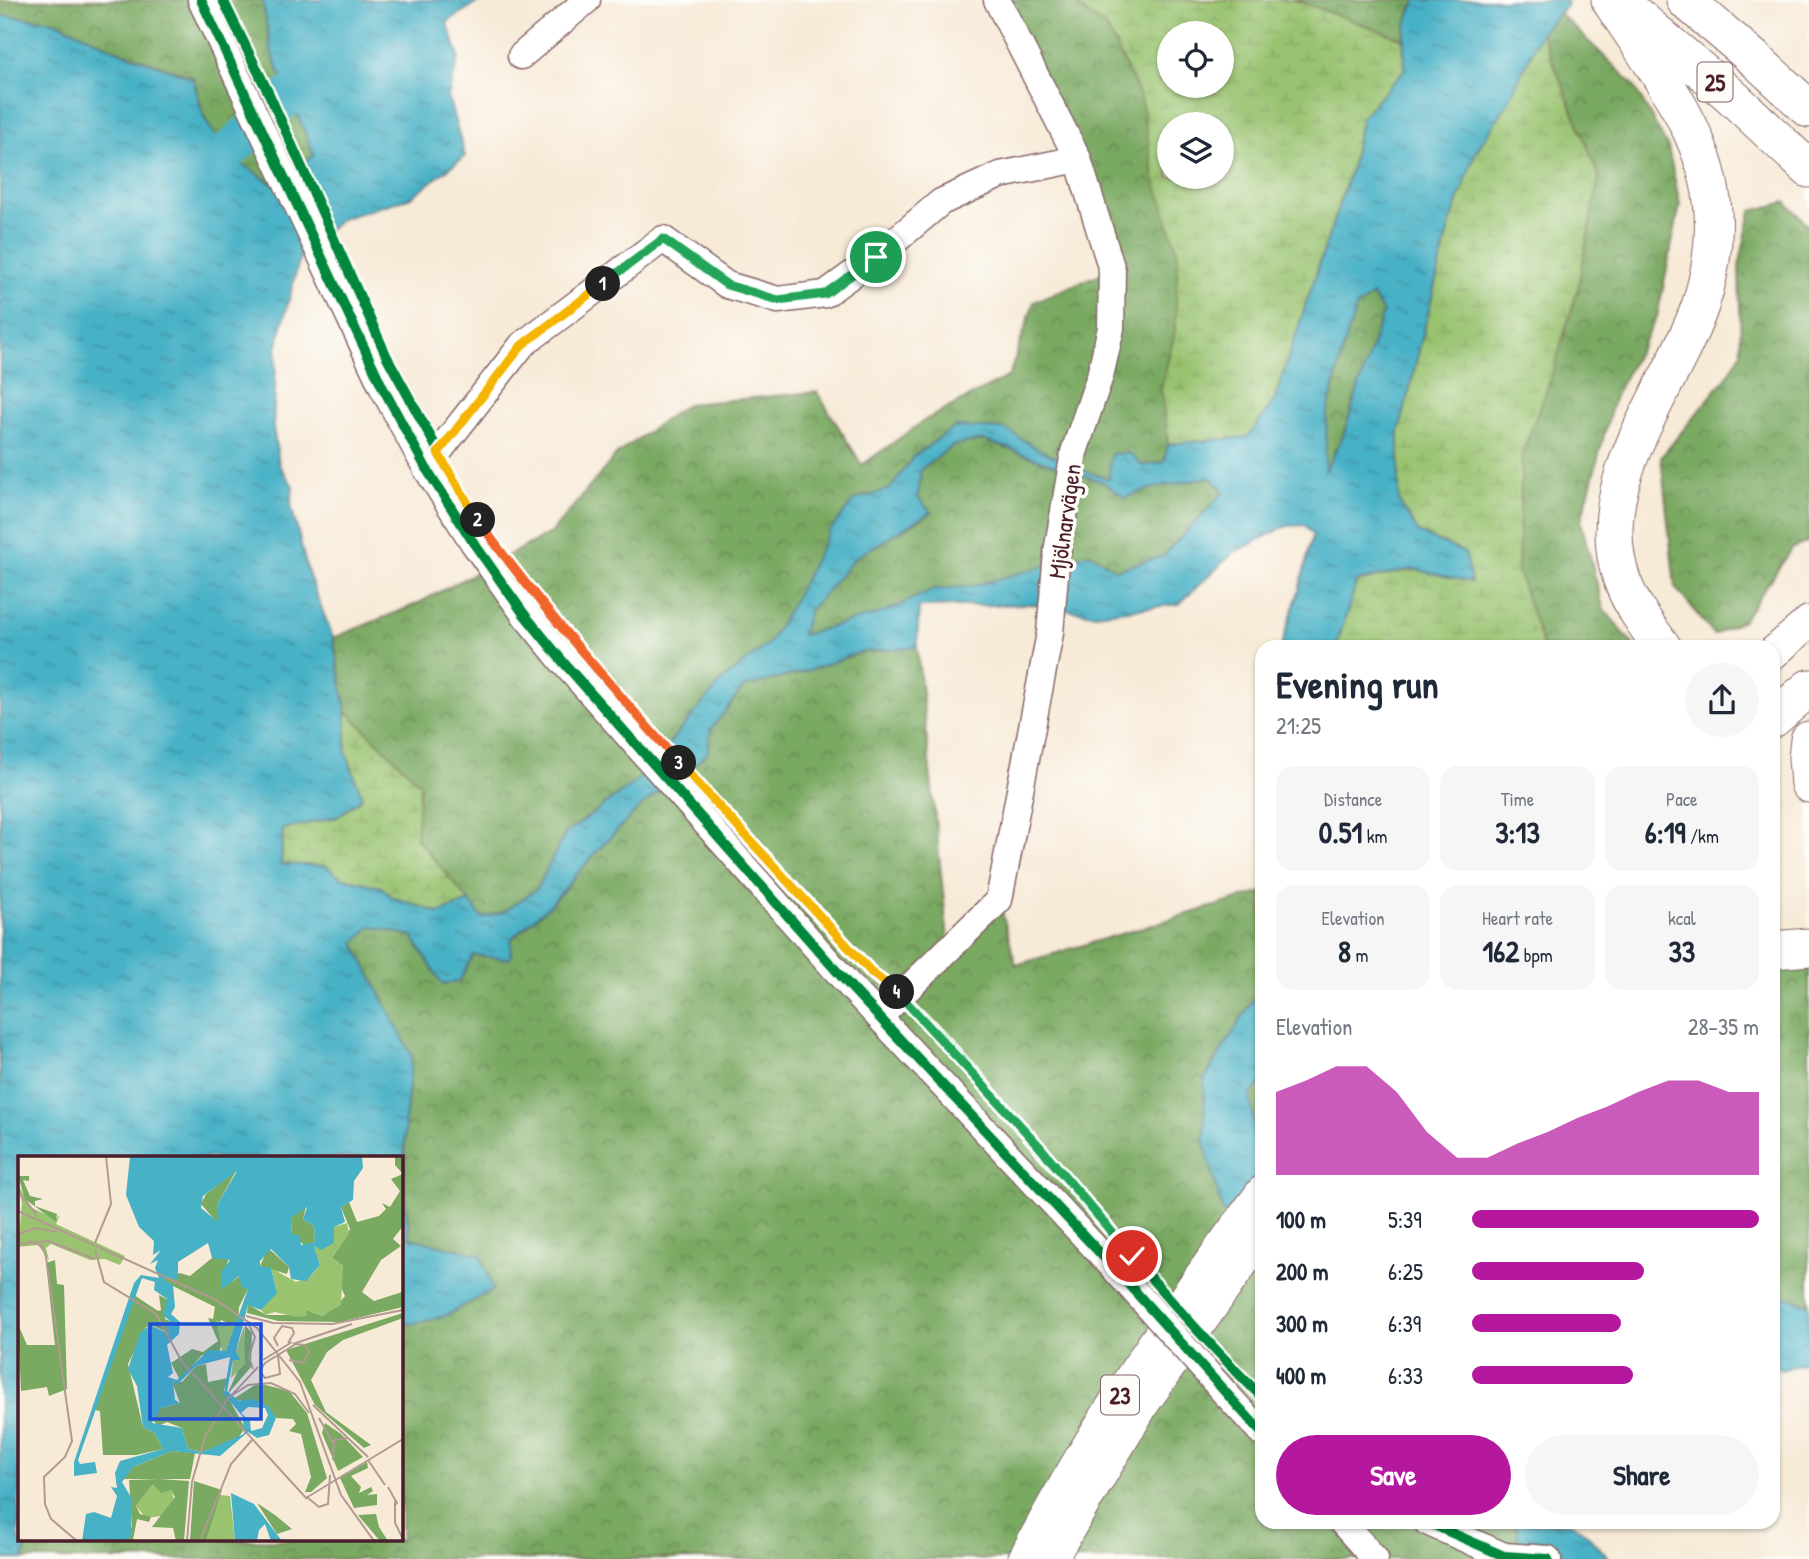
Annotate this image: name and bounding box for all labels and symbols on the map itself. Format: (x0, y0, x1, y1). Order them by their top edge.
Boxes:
road number: 25 (1698, 62, 1732, 102)
pin (846, 227, 906, 287)
pin: 1 (586, 266, 620, 302)
street label: Mjölnarvägen (1040, 462, 1088, 580)
pin: 2 (461, 503, 496, 538)
pin: 3 (662, 746, 696, 780)
pin: 4 (880, 974, 914, 1010)
inset map (18, 1156, 402, 1542)
pin (1102, 1226, 1162, 1286)
road number: 23 (1101, 1376, 1139, 1414)

